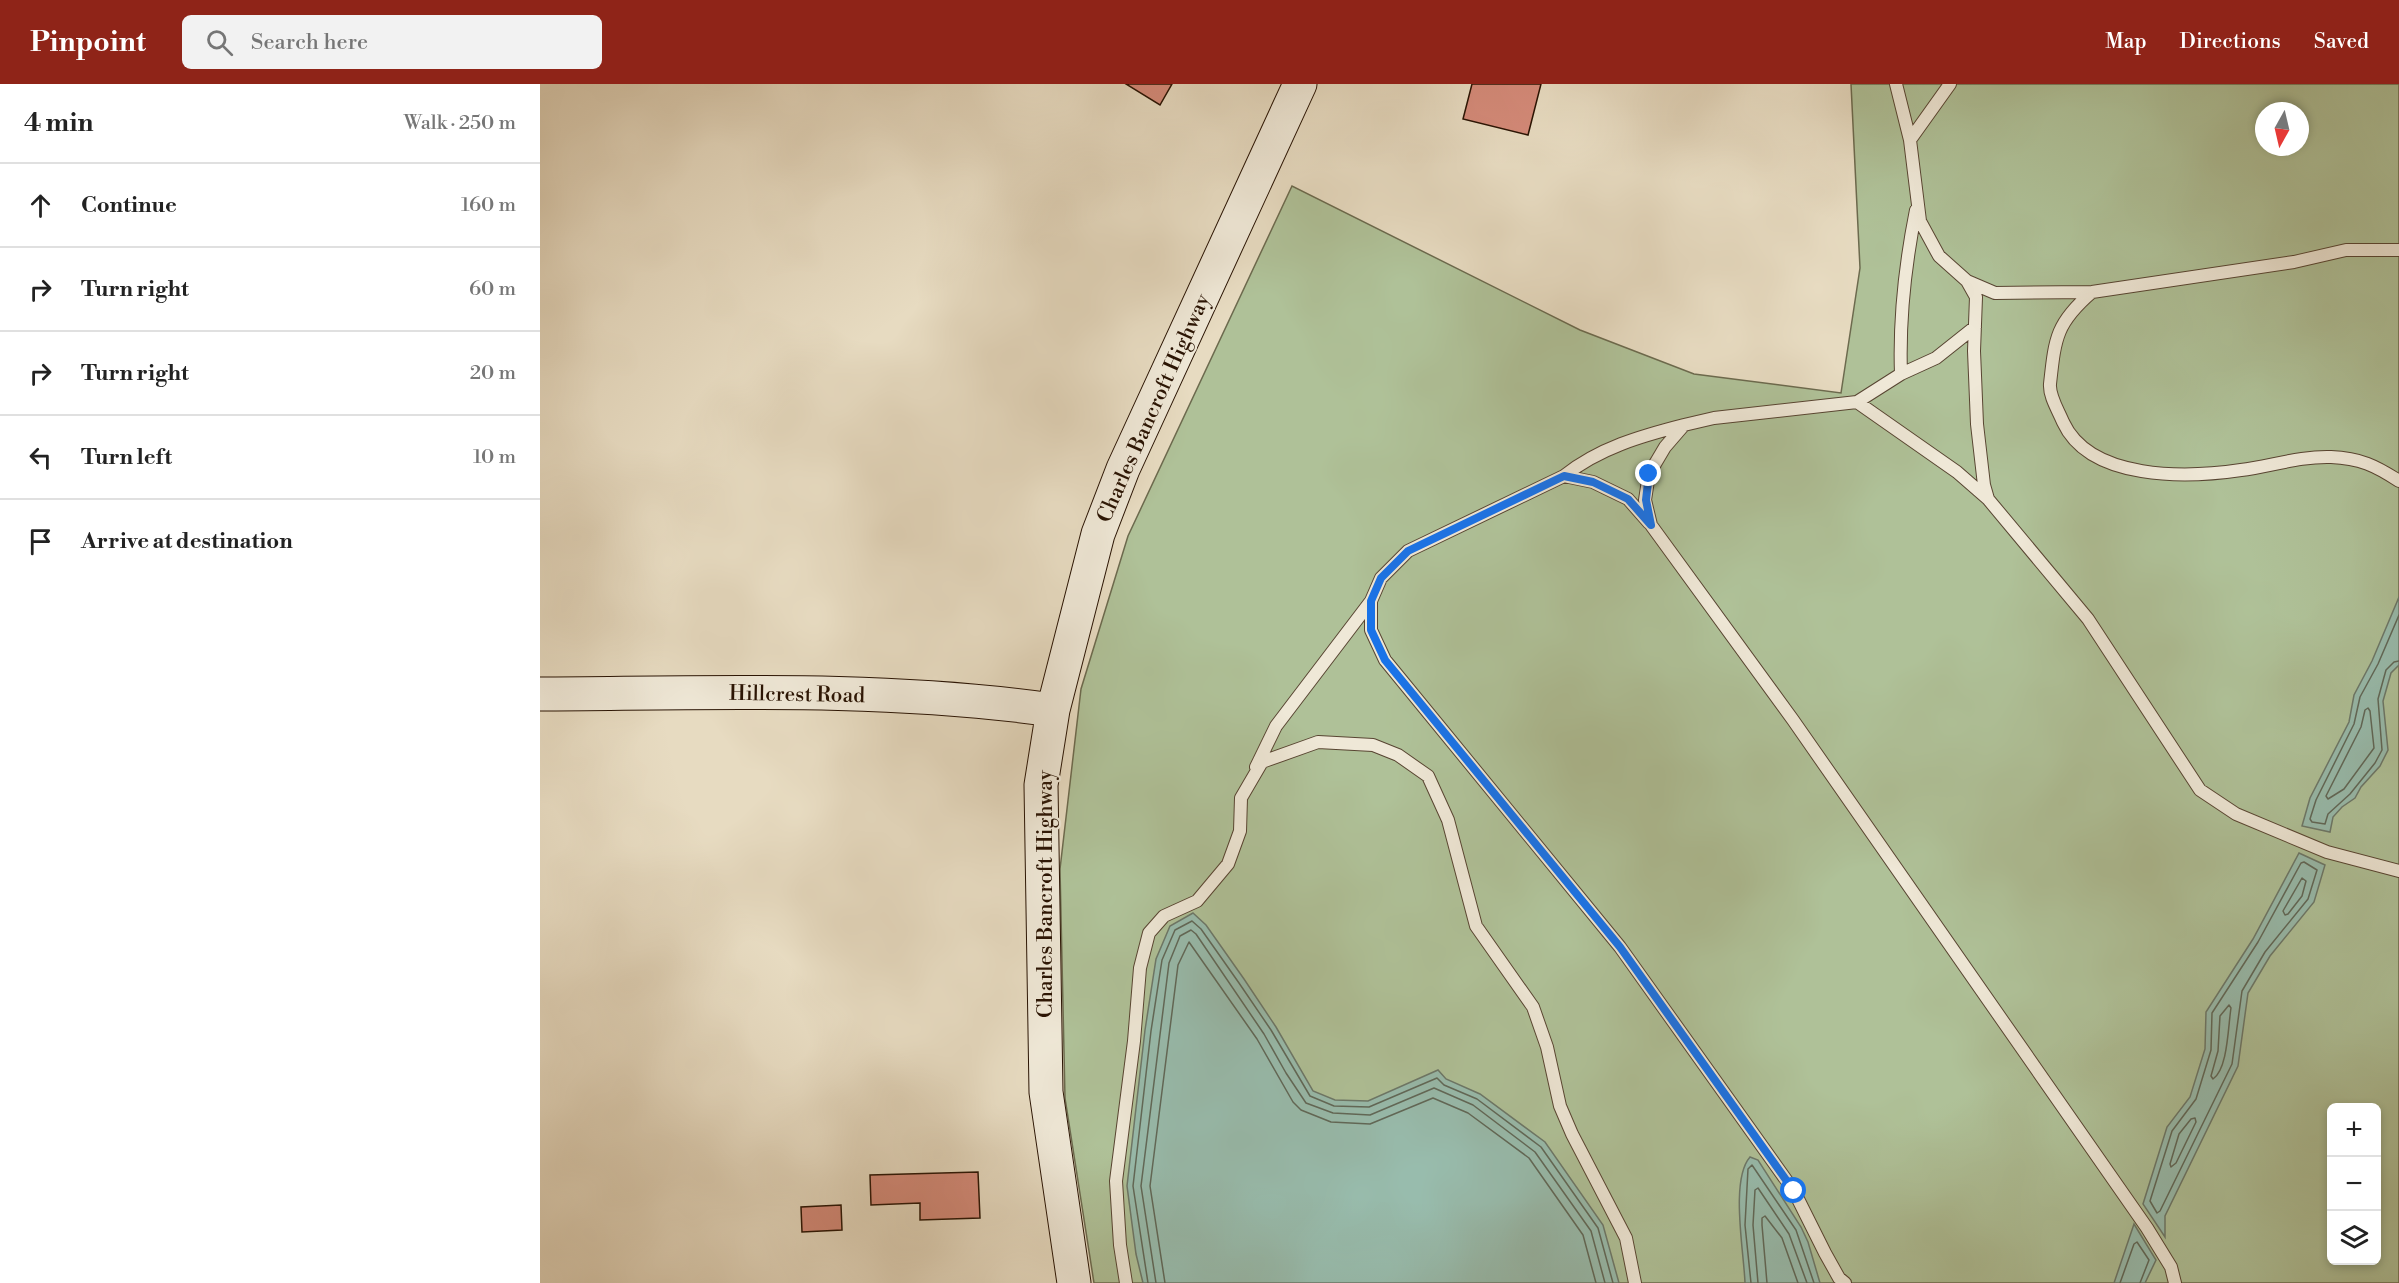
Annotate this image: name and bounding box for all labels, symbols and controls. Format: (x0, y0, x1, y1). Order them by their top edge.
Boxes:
search box (182, 15, 602, 69)
text: Pinpoint (30, 25, 146, 60)
icon: search (203, 26, 236, 59)
text: Search here (251, 29, 368, 56)
text: Map (2105, 29, 2147, 55)
text: Directions (2180, 29, 2281, 55)
text: Saved (2314, 29, 2369, 55)
north arrow (2255, 102, 2309, 156)
text: 4 min (24, 107, 94, 139)
text: Walk · 250 m (404, 111, 516, 136)
icon: ahead (24, 189, 57, 222)
text: Continue (81, 192, 177, 219)
text: 160 m (461, 193, 516, 218)
icon: right (24, 273, 57, 306)
text: Turn right (81, 276, 189, 303)
text: 60 m (469, 277, 516, 302)
street label: Charles Bancroft Highway (1092, 289, 1217, 527)
icon: right (24, 357, 57, 390)
text: Turn right (81, 360, 189, 387)
text: 20 m (470, 361, 516, 386)
icon: left (24, 441, 57, 474)
text: Turn left (81, 444, 172, 471)
text: 10 m (473, 445, 516, 470)
route end (1635, 460, 1661, 486)
icon: arrive (24, 525, 57, 558)
text: Arrive at destination (81, 528, 293, 555)
street label: Hillcrest Road (729, 681, 865, 709)
street label: Charles Bancroft Highway (1033, 769, 1059, 1018)
map controls (2327, 1103, 2381, 1265)
button: + (2327, 1103, 2381, 1157)
button: − (2327, 1157, 2381, 1211)
route start (1780, 1177, 1806, 1203)
button: layers (2327, 1211, 2381, 1265)

